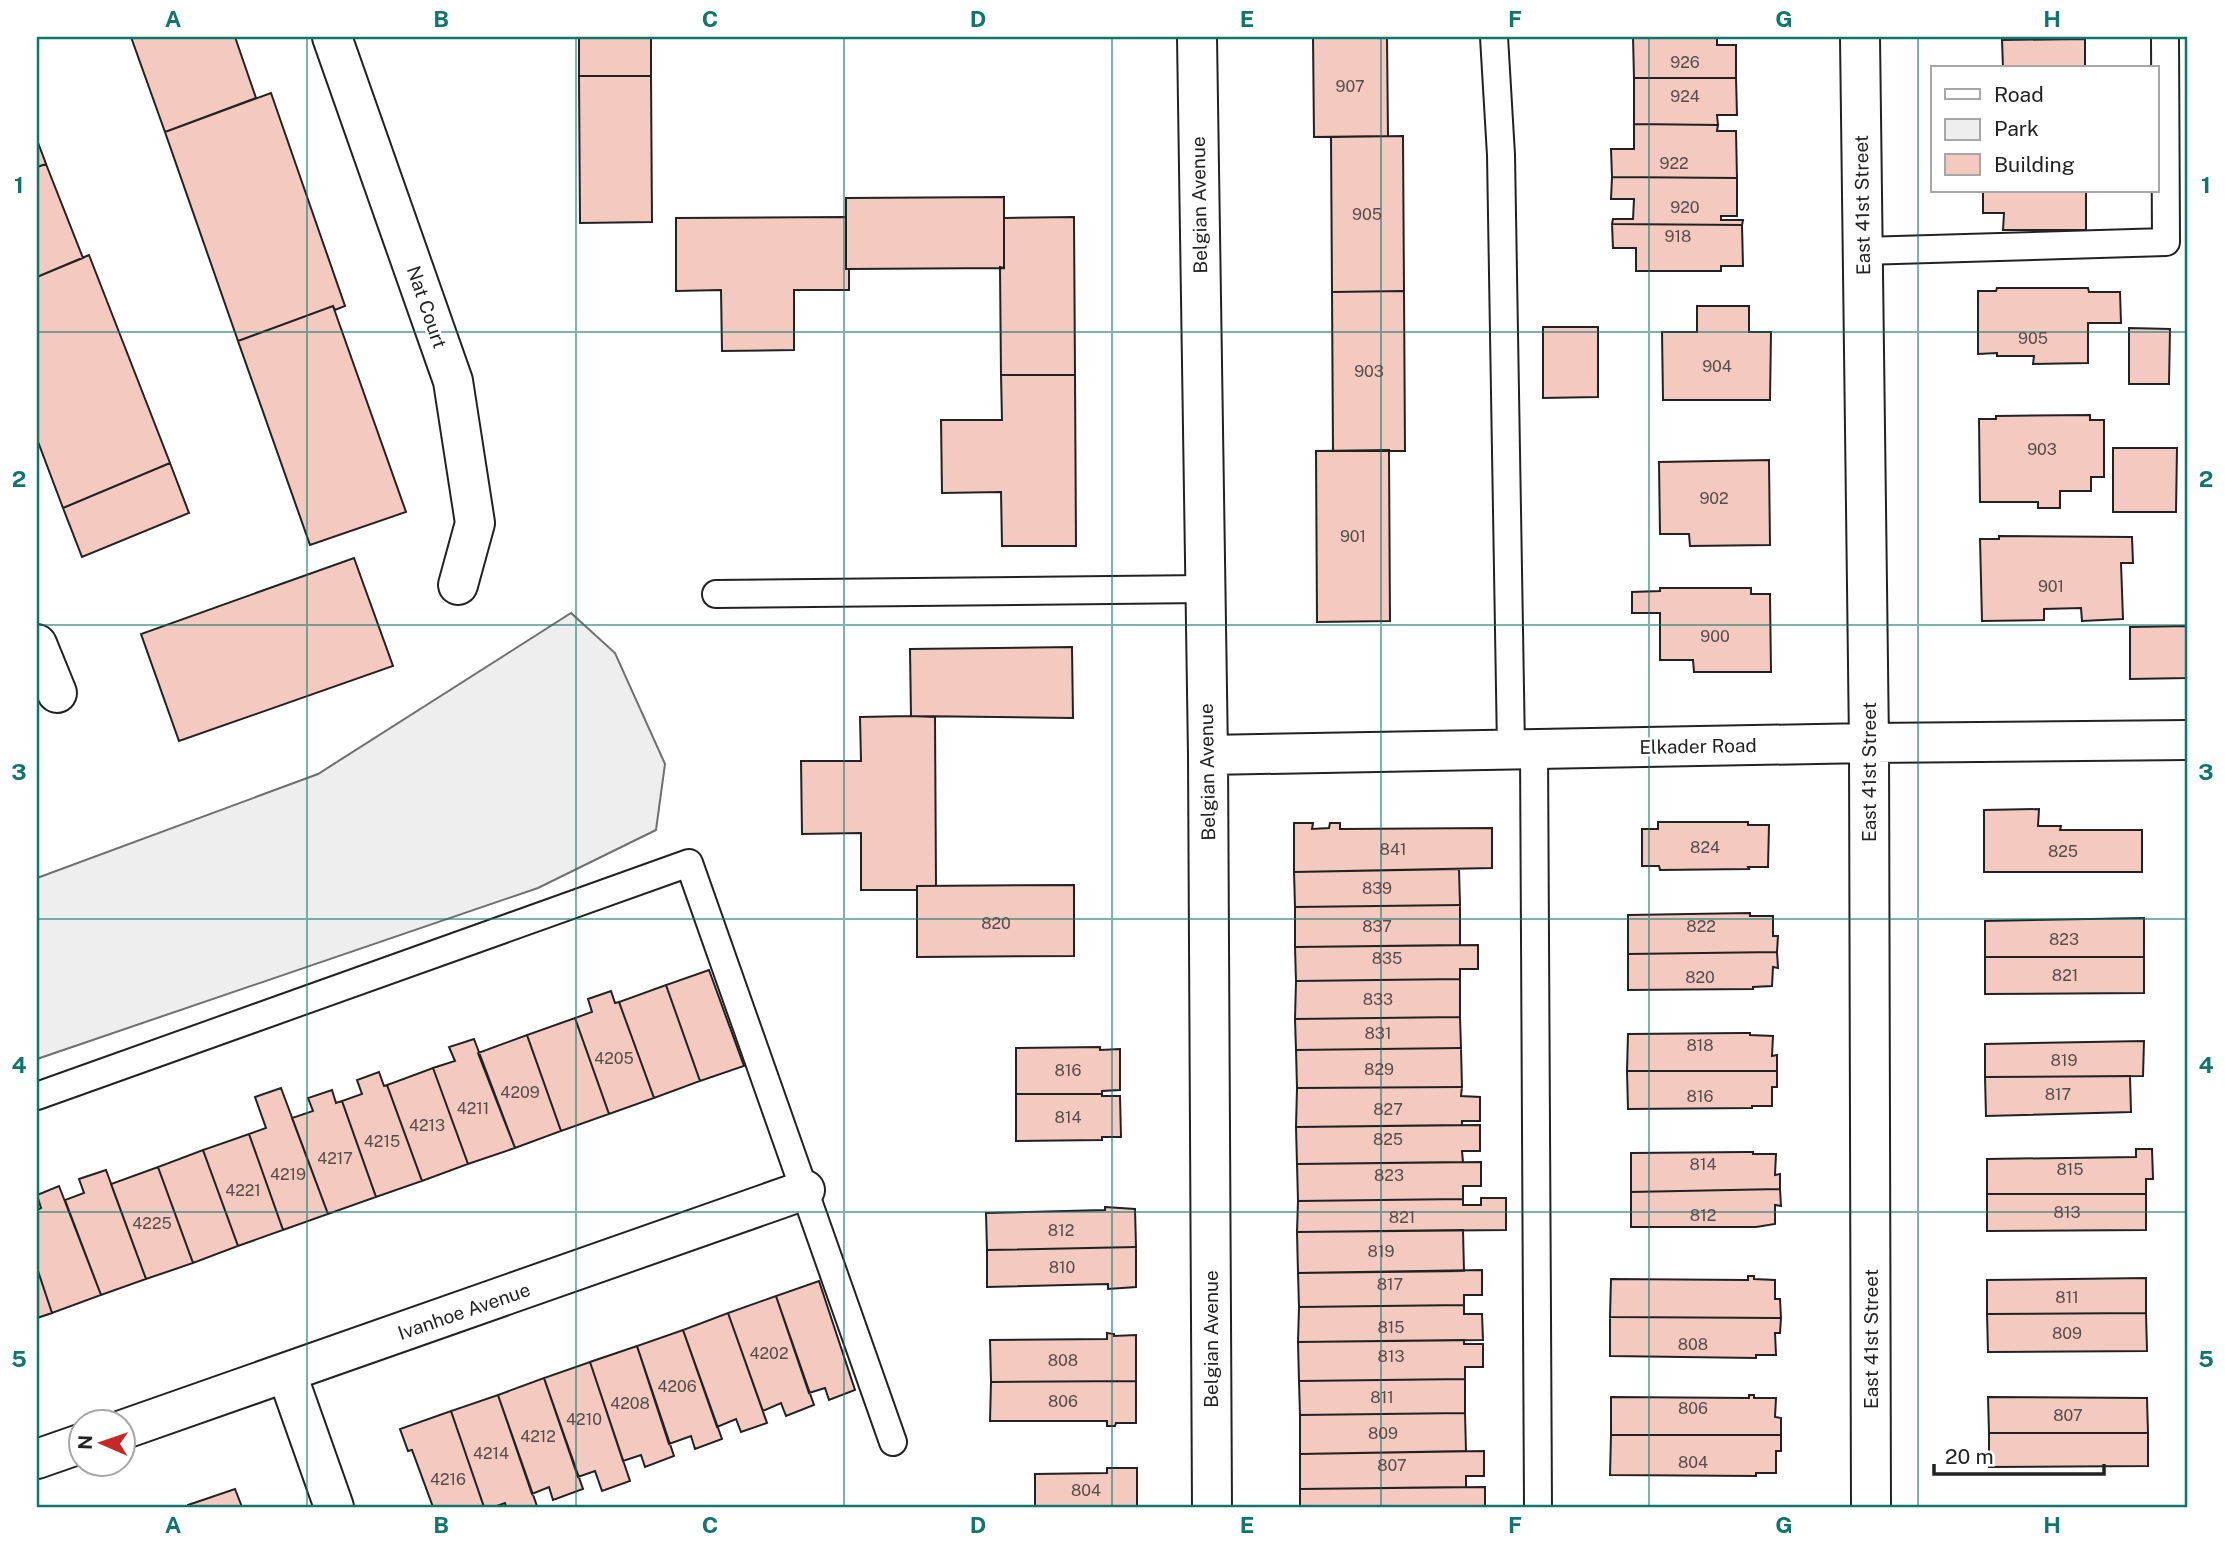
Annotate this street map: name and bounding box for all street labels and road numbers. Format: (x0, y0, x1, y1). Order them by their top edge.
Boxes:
street label: East 41st Street (1850, 135, 1874, 275)
street label: Belgian Avenue (1187, 136, 1211, 274)
street label: Nat Court (403, 263, 451, 351)
street label: East 41st Street (1858, 702, 1880, 842)
street label: Belgian Avenue (1195, 703, 1219, 841)
street label: Elkader Road (1639, 734, 1757, 758)
street label: East 41st Street (1860, 1269, 1882, 1409)
street label: Belgian Avenue (1200, 1270, 1222, 1408)
street label: Ivanhoe Avenue (395, 1278, 533, 1344)

